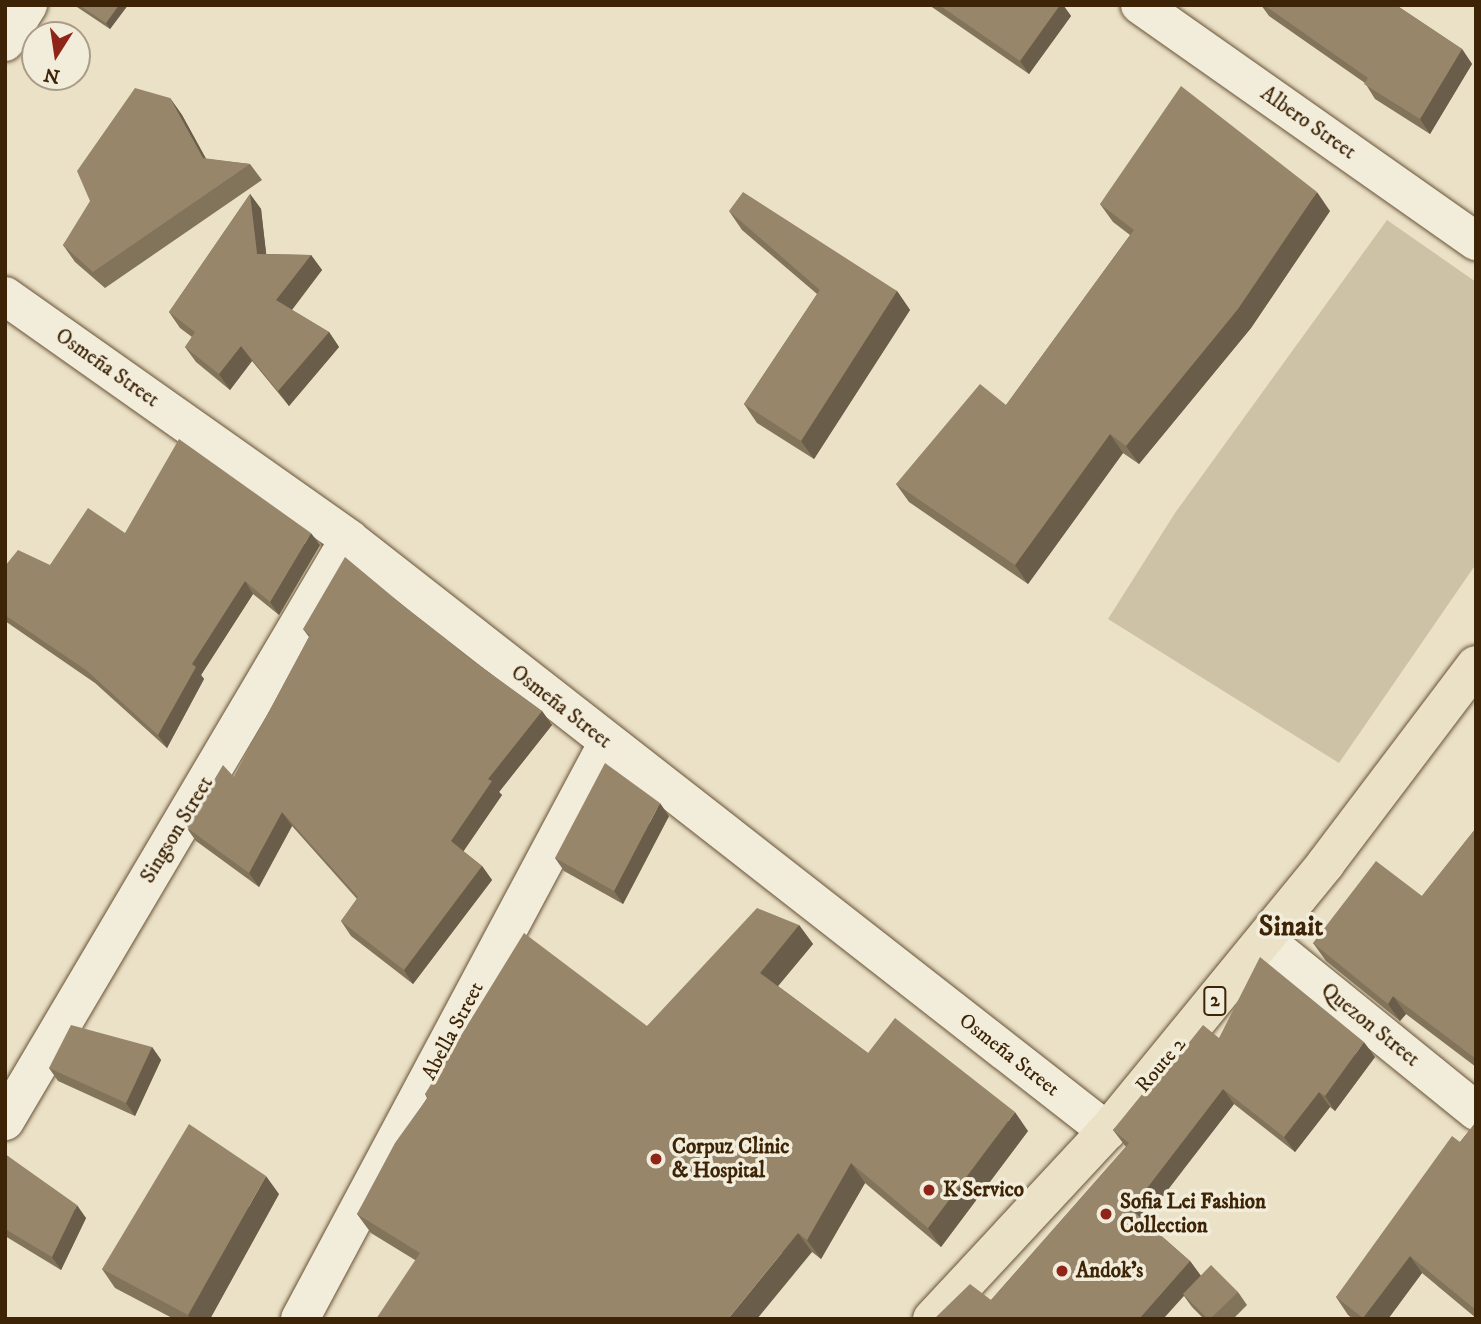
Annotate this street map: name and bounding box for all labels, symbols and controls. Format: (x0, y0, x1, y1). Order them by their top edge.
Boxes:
north arrow (21, 21, 91, 91)
text: N (42, 62, 62, 88)
street label: Albero Street (1256, 81, 1360, 165)
street label: Osmeña Street (50, 323, 164, 413)
street label: Osmeña Street (506, 660, 616, 754)
street label: Singson Street (135, 772, 219, 888)
district label: Sinait (1259, 910, 1323, 944)
street label: Abella Street (417, 978, 489, 1084)
street label: Quezon Street (1316, 978, 1424, 1072)
road number: 2 (1203, 986, 1227, 1016)
street label: Osmeña Street (954, 1008, 1064, 1102)
street label: Route 2 (1131, 1032, 1191, 1098)
place label: Corpuz Clinic & Hospital (672, 1134, 789, 1184)
marker: Corpuz Clinic & Hospital (646, 1149, 666, 1169)
place label: K Servico (943, 1177, 1024, 1203)
marker: K Servico (921, 1182, 937, 1198)
place label: Sofia Lei Fashion Collection (1120, 1189, 1266, 1239)
marker: Sofia Lei Fashion Collection (1098, 1206, 1114, 1222)
place label: Andok's (1076, 1258, 1143, 1284)
marker: Andok's (1054, 1263, 1070, 1279)

